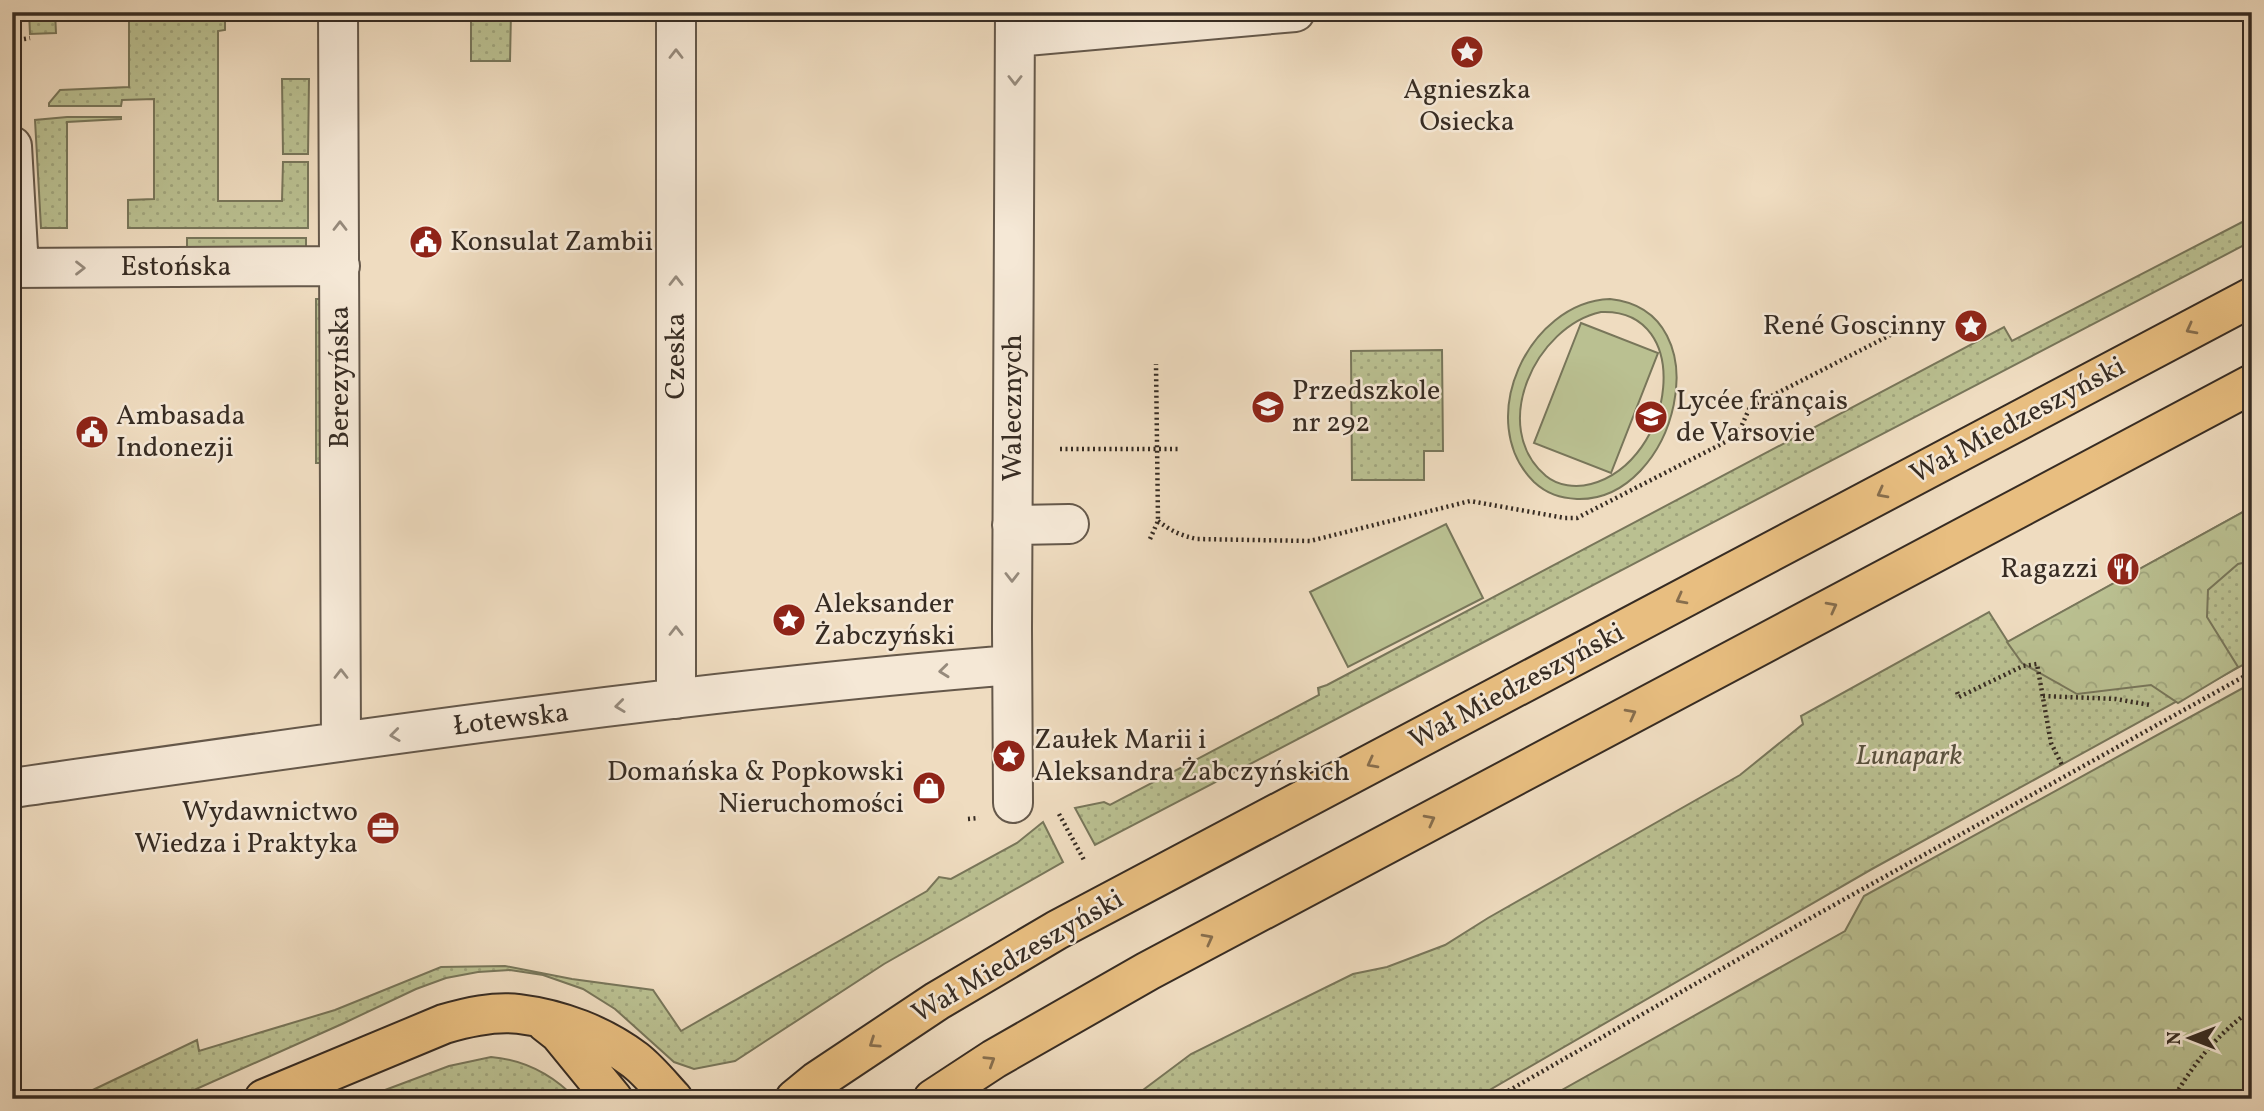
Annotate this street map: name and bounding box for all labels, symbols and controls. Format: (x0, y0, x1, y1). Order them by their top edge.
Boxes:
place icon: Agnieszka Osiecka (1448, 33, 1486, 71)
one-way arrow (668, 48, 684, 58)
place label: Agnieszka Osiecka (1403, 71, 1531, 142)
one-way arrow (1007, 76, 1023, 86)
one-way arrow (332, 220, 348, 230)
public building icon: Konsulat Zambii (407, 223, 445, 261)
place label: Konsulat Zambii (450, 223, 653, 262)
street label: Estońska (120, 248, 232, 287)
one-way arrow (76, 260, 86, 276)
one-way arrow (668, 275, 684, 286)
street label: Berezyńska (321, 306, 360, 448)
place label: René Goscinny (1763, 307, 1946, 346)
place icon: René Goscinny (1952, 307, 1990, 345)
street label: Czeska (657, 313, 696, 399)
one-way arrow (2186, 320, 2199, 334)
street label: Walecznych (994, 334, 1033, 482)
street label: Wał Miedzeszyński (1904, 348, 2132, 494)
place label: Przedszkole nr 292 (1292, 372, 1440, 443)
place label: Lycée français de Varsovie (1676, 382, 1848, 453)
school or university icon: Przedszkole nr 292 (1249, 388, 1287, 426)
place label: Ambasada Indonezji (116, 397, 245, 468)
school or university icon: Lycée français de Varsovie (1632, 398, 1670, 436)
public building icon: Ambasada Indonezji (73, 413, 111, 451)
one-way arrow (1877, 485, 1890, 498)
place label: Ragazzi (2000, 550, 2098, 589)
restaurant icon: Ragazzi (2104, 550, 2142, 588)
one-way arrow (1004, 573, 1020, 583)
place label: Aleksander Żabczyński (814, 585, 955, 656)
one-way arrow (1676, 591, 1689, 605)
place icon: Aleksander Żabczyński (770, 601, 808, 639)
one-way arrow (1825, 602, 1837, 615)
street label: Wał Miedzeszyński (1403, 614, 1631, 760)
one-way arrow (668, 625, 684, 636)
one-way arrow (938, 663, 949, 678)
one-way arrow (333, 668, 349, 678)
street label: Łotewska (451, 694, 571, 746)
one-way arrow (614, 699, 626, 714)
one-way arrow (1624, 708, 1636, 722)
place label: Zaułek Marii i Aleksandra Żabczyńskich (1034, 721, 1350, 792)
one-way arrow (389, 728, 400, 743)
place icon: Zaułek Marii i Aleksandra Żabczyńskich (990, 737, 1028, 775)
park label: Lunapark (1855, 737, 1963, 776)
place label: Domańska & Popkowski Nieruchomości (607, 753, 904, 824)
one-way arrow (1367, 755, 1379, 769)
shop icon: Domańska & Popkowski Nieruchomości (910, 769, 948, 807)
place label: Wydawnictwo Wiedza i Praktyka (134, 793, 358, 864)
office icon: Wydawnictwo Wiedza i Praktyka (364, 809, 402, 847)
one-way arrow (1423, 815, 1436, 829)
street label: Wał Miedzeszyński (905, 880, 1131, 1034)
one-way arrow (1201, 934, 1213, 947)
north arrow (2156, 1002, 2226, 1072)
text: N (2162, 1031, 2188, 1045)
one-way arrow (868, 1035, 881, 1048)
one-way arrow (982, 1057, 995, 1070)

